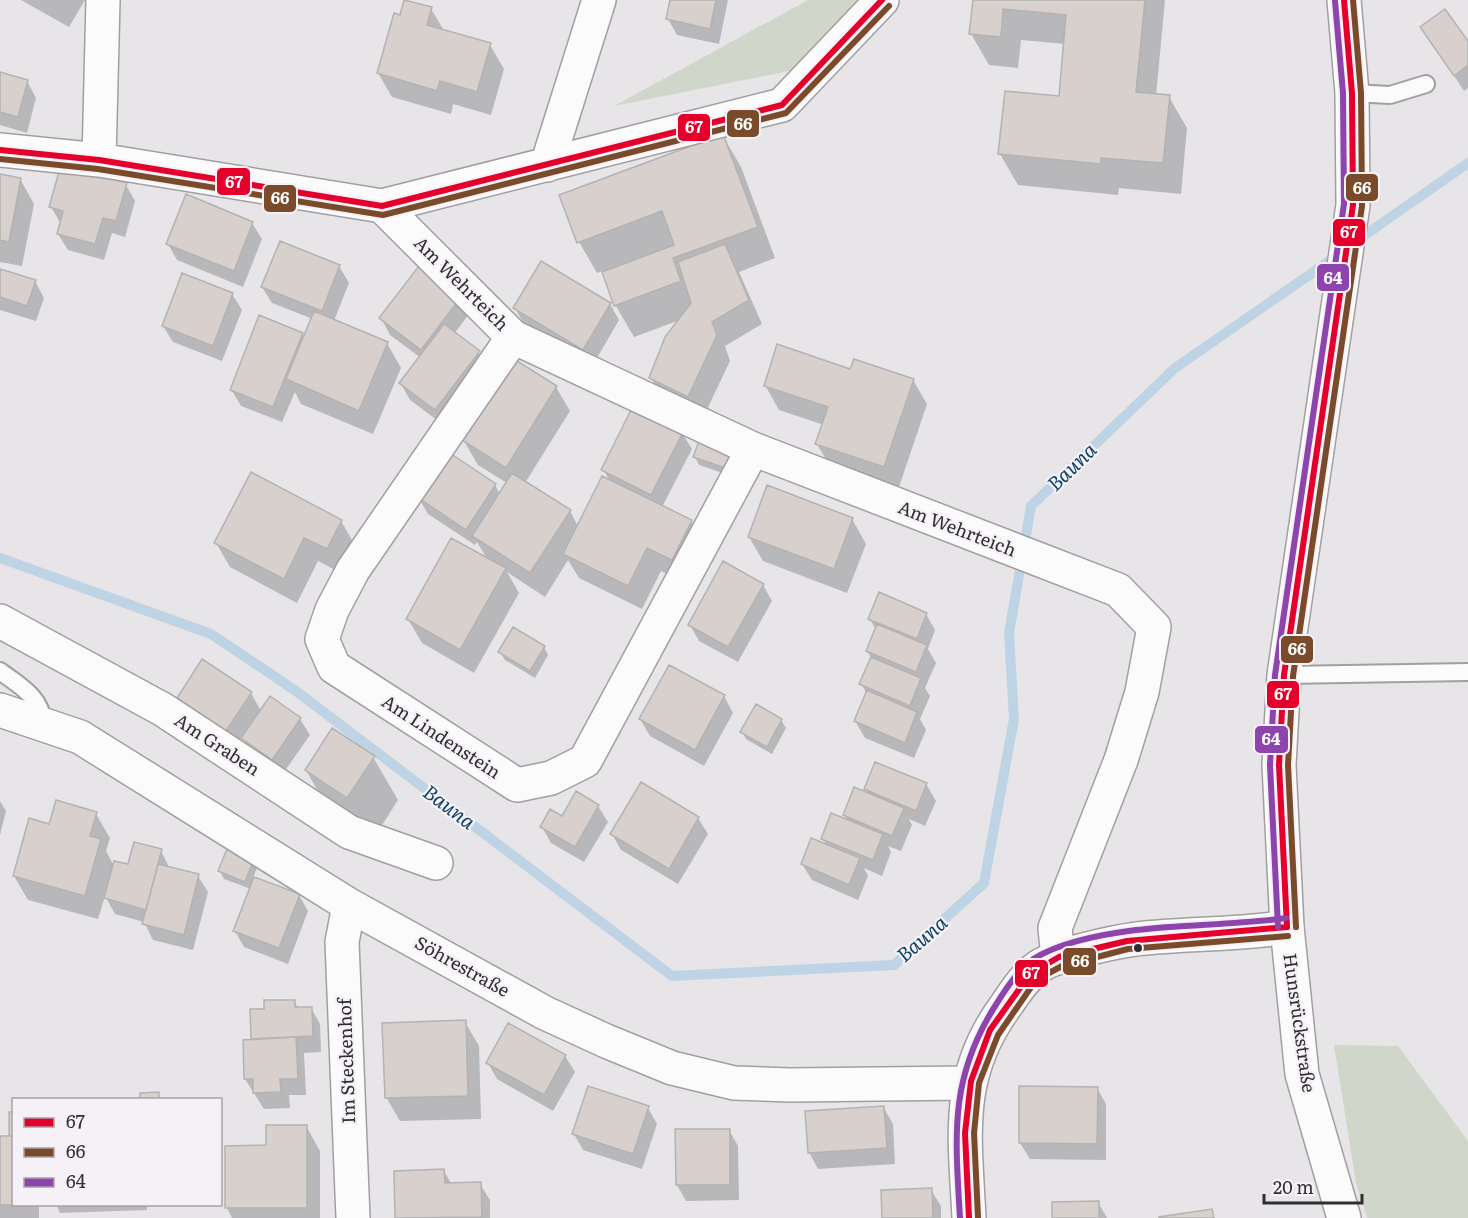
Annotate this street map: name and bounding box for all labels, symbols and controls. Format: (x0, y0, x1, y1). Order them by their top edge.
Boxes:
line badge: 66 (726, 109, 760, 138)
text: 66 (734, 111, 752, 135)
line badge: 67 (677, 113, 711, 142)
text: 67 (685, 114, 703, 138)
line badge: 67 (216, 167, 251, 196)
text: 67 (225, 169, 243, 193)
line badge: 66 (1345, 173, 1379, 202)
text: 66 (1353, 175, 1371, 199)
line badge: 66 (263, 184, 297, 213)
text: 66 (271, 185, 289, 209)
line badge: 67 (1332, 218, 1366, 247)
text: 67 (1340, 219, 1358, 243)
street label: Am Wehrteich (408, 229, 516, 337)
line badge: 64 (1316, 263, 1350, 292)
text: 64 (1324, 265, 1343, 289)
water label: Bauna (1039, 434, 1103, 497)
street label: Am Wehrteich (895, 493, 1021, 563)
line badge: 66 (1280, 635, 1314, 664)
text: 66 (1288, 636, 1306, 660)
line badge: 67 (1266, 680, 1300, 709)
text: 67 (1274, 681, 1292, 705)
street label: Am Lindenstein (377, 687, 507, 785)
street label: Am Graben (170, 706, 266, 782)
line badge: 64 (1254, 725, 1289, 754)
text: 64 (1262, 726, 1281, 750)
water label: Bauna (418, 776, 483, 835)
water label: Bauna (889, 906, 953, 968)
street label: Söhrestraße (410, 928, 515, 1003)
unlabelled marker (1132, 942, 1144, 954)
line badge: 66 (1062, 947, 1097, 976)
text: 66 (1071, 948, 1089, 972)
street label: Hunsrückstraße (1277, 951, 1324, 1094)
line badge: 67 (1014, 959, 1049, 988)
text: 67 (1022, 960, 1040, 984)
street label: Im Steckenhof (330, 996, 361, 1124)
legend (12, 1098, 222, 1206)
text: 67 (66, 1107, 85, 1134)
text: 66 (66, 1137, 86, 1164)
text: 64 (66, 1167, 86, 1194)
scale bar (1264, 1167, 1362, 1205)
text: 20 m (1273, 1173, 1314, 1200)

